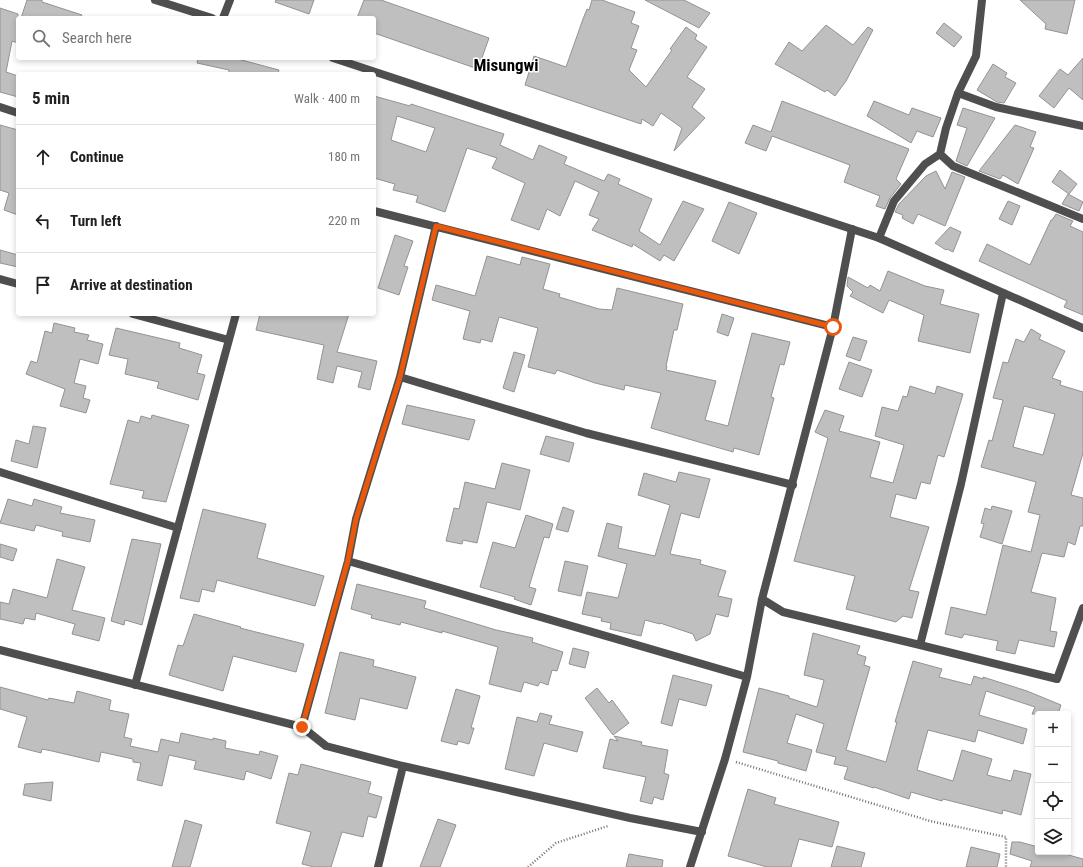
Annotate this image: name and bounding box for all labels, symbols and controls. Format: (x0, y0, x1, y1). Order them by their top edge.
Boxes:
search box (16, 16, 376, 60)
icon: search (30, 27, 52, 49)
text: Search here (62, 29, 132, 47)
district label: Misungwi (473, 55, 539, 75)
text: 5 min (32, 88, 70, 108)
text: Walk · 400 m (294, 91, 360, 106)
icon: ahead (32, 146, 54, 168)
text: Continue (70, 148, 124, 166)
text: 180 m (328, 149, 360, 164)
icon: left (32, 210, 54, 232)
text: Turn left (70, 212, 121, 230)
text: 220 m (328, 213, 360, 228)
icon: arrive (32, 274, 54, 296)
text: Arrive at destination (70, 276, 193, 294)
route start (824, 318, 842, 336)
map controls (1035, 711, 1071, 855)
button: + (1035, 711, 1071, 747)
route end (293, 718, 311, 736)
button: − (1035, 747, 1071, 783)
button: locate (1035, 783, 1071, 819)
button: layers (1035, 819, 1071, 855)

